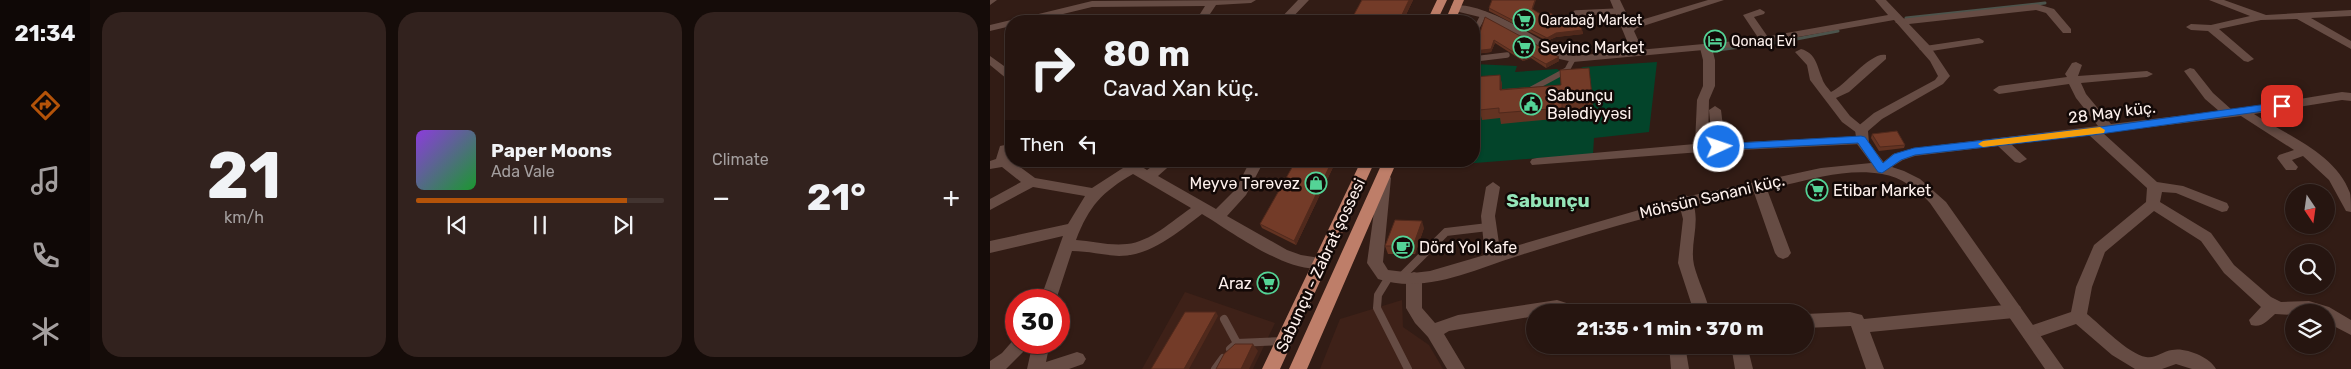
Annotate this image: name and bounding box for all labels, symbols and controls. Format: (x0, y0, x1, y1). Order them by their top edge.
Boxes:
supermarket icon: Qarabağ Market (1512, 8, 1536, 32)
place label: Qarabağ Market (1540, 12, 1643, 29)
text: 21:34 (14, 20, 76, 47)
hotel icon: Qonaq Evi (1703, 29, 1727, 53)
text: 80 m (1103, 33, 1190, 75)
place label: Qonaq Evi (1731, 33, 1796, 50)
icon: right (1020, 35, 1085, 100)
supermarket icon: Sevinc Market (1512, 35, 1536, 59)
place label: Sevinc Market (1540, 38, 1644, 57)
text: Cavad Xan küç. (1103, 75, 1259, 102)
pin (2261, 85, 2303, 127)
place label: Sabunçu Bələdiyyəsi (1547, 86, 1631, 123)
icon: directions (28, 88, 63, 123)
public building icon: Sabunçu Bələdiyyəsi (1519, 92, 1543, 116)
icon: arrive (2268, 92, 2296, 120)
street label: 28 May küç. (2067, 98, 2157, 127)
position arrow (1692, 120, 1744, 172)
icon: left (1074, 130, 1102, 158)
text: Then (1020, 133, 1064, 156)
text: 21 (207, 137, 281, 214)
text: Paper Moons (491, 139, 612, 162)
text: Climate (712, 150, 769, 169)
text: Ada Vale (491, 162, 555, 181)
icon: music (28, 163, 63, 198)
shop icon: Meyvə Tərəvəz (1304, 171, 1328, 195)
street label: Möhsün Sənani küç. (1638, 171, 1787, 222)
text: 21° (807, 174, 866, 220)
place label: Meyvə Tərəvəz (1189, 174, 1300, 193)
street label: Sabunçu - Zabrat şossesi (1272, 175, 1369, 355)
supermarket icon: Etibar Market (1805, 178, 1829, 202)
text: − (712, 181, 730, 214)
text: + (943, 181, 960, 214)
place label: Etibar Market (1833, 181, 1931, 200)
north arrow (2285, 184, 2335, 234)
map controls (2285, 184, 2335, 354)
district label: Sabunçu (1506, 189, 1590, 212)
text: km/h (224, 208, 264, 227)
icon: previous (443, 211, 471, 239)
icon: pause (526, 211, 554, 239)
icon: next (609, 211, 637, 239)
cafe icon: Dörd Yol Kafe (1391, 235, 1415, 259)
icon: phone (28, 238, 63, 273)
place label: Dörd Yol Kafe (1419, 238, 1517, 257)
button: search (2285, 244, 2335, 294)
supermarket icon: Araz (1256, 271, 1280, 295)
place label: Araz (1218, 274, 1252, 293)
speed limit sign: 30 (1005, 289, 1070, 354)
button: layers (2285, 304, 2335, 354)
icon: climate (28, 314, 63, 349)
text: 21:35 · 1 min · 370 m (1576, 317, 1764, 340)

